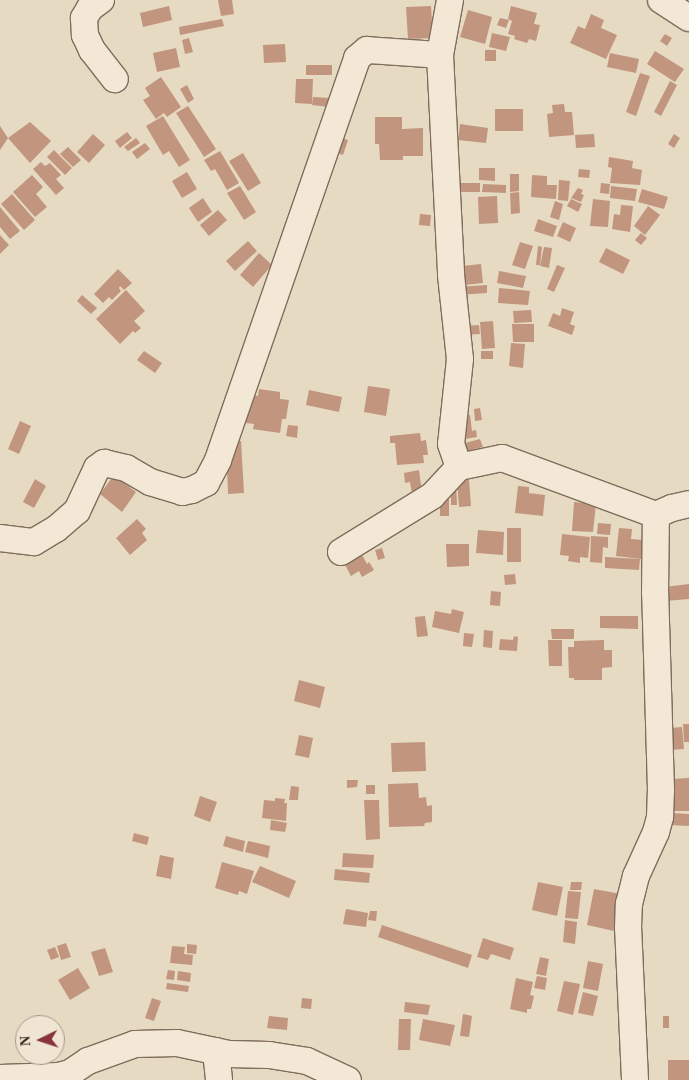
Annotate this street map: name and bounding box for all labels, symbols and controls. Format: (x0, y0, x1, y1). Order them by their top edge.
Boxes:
north arrow (15, 1015, 65, 1065)
text: N (18, 1035, 33, 1047)

